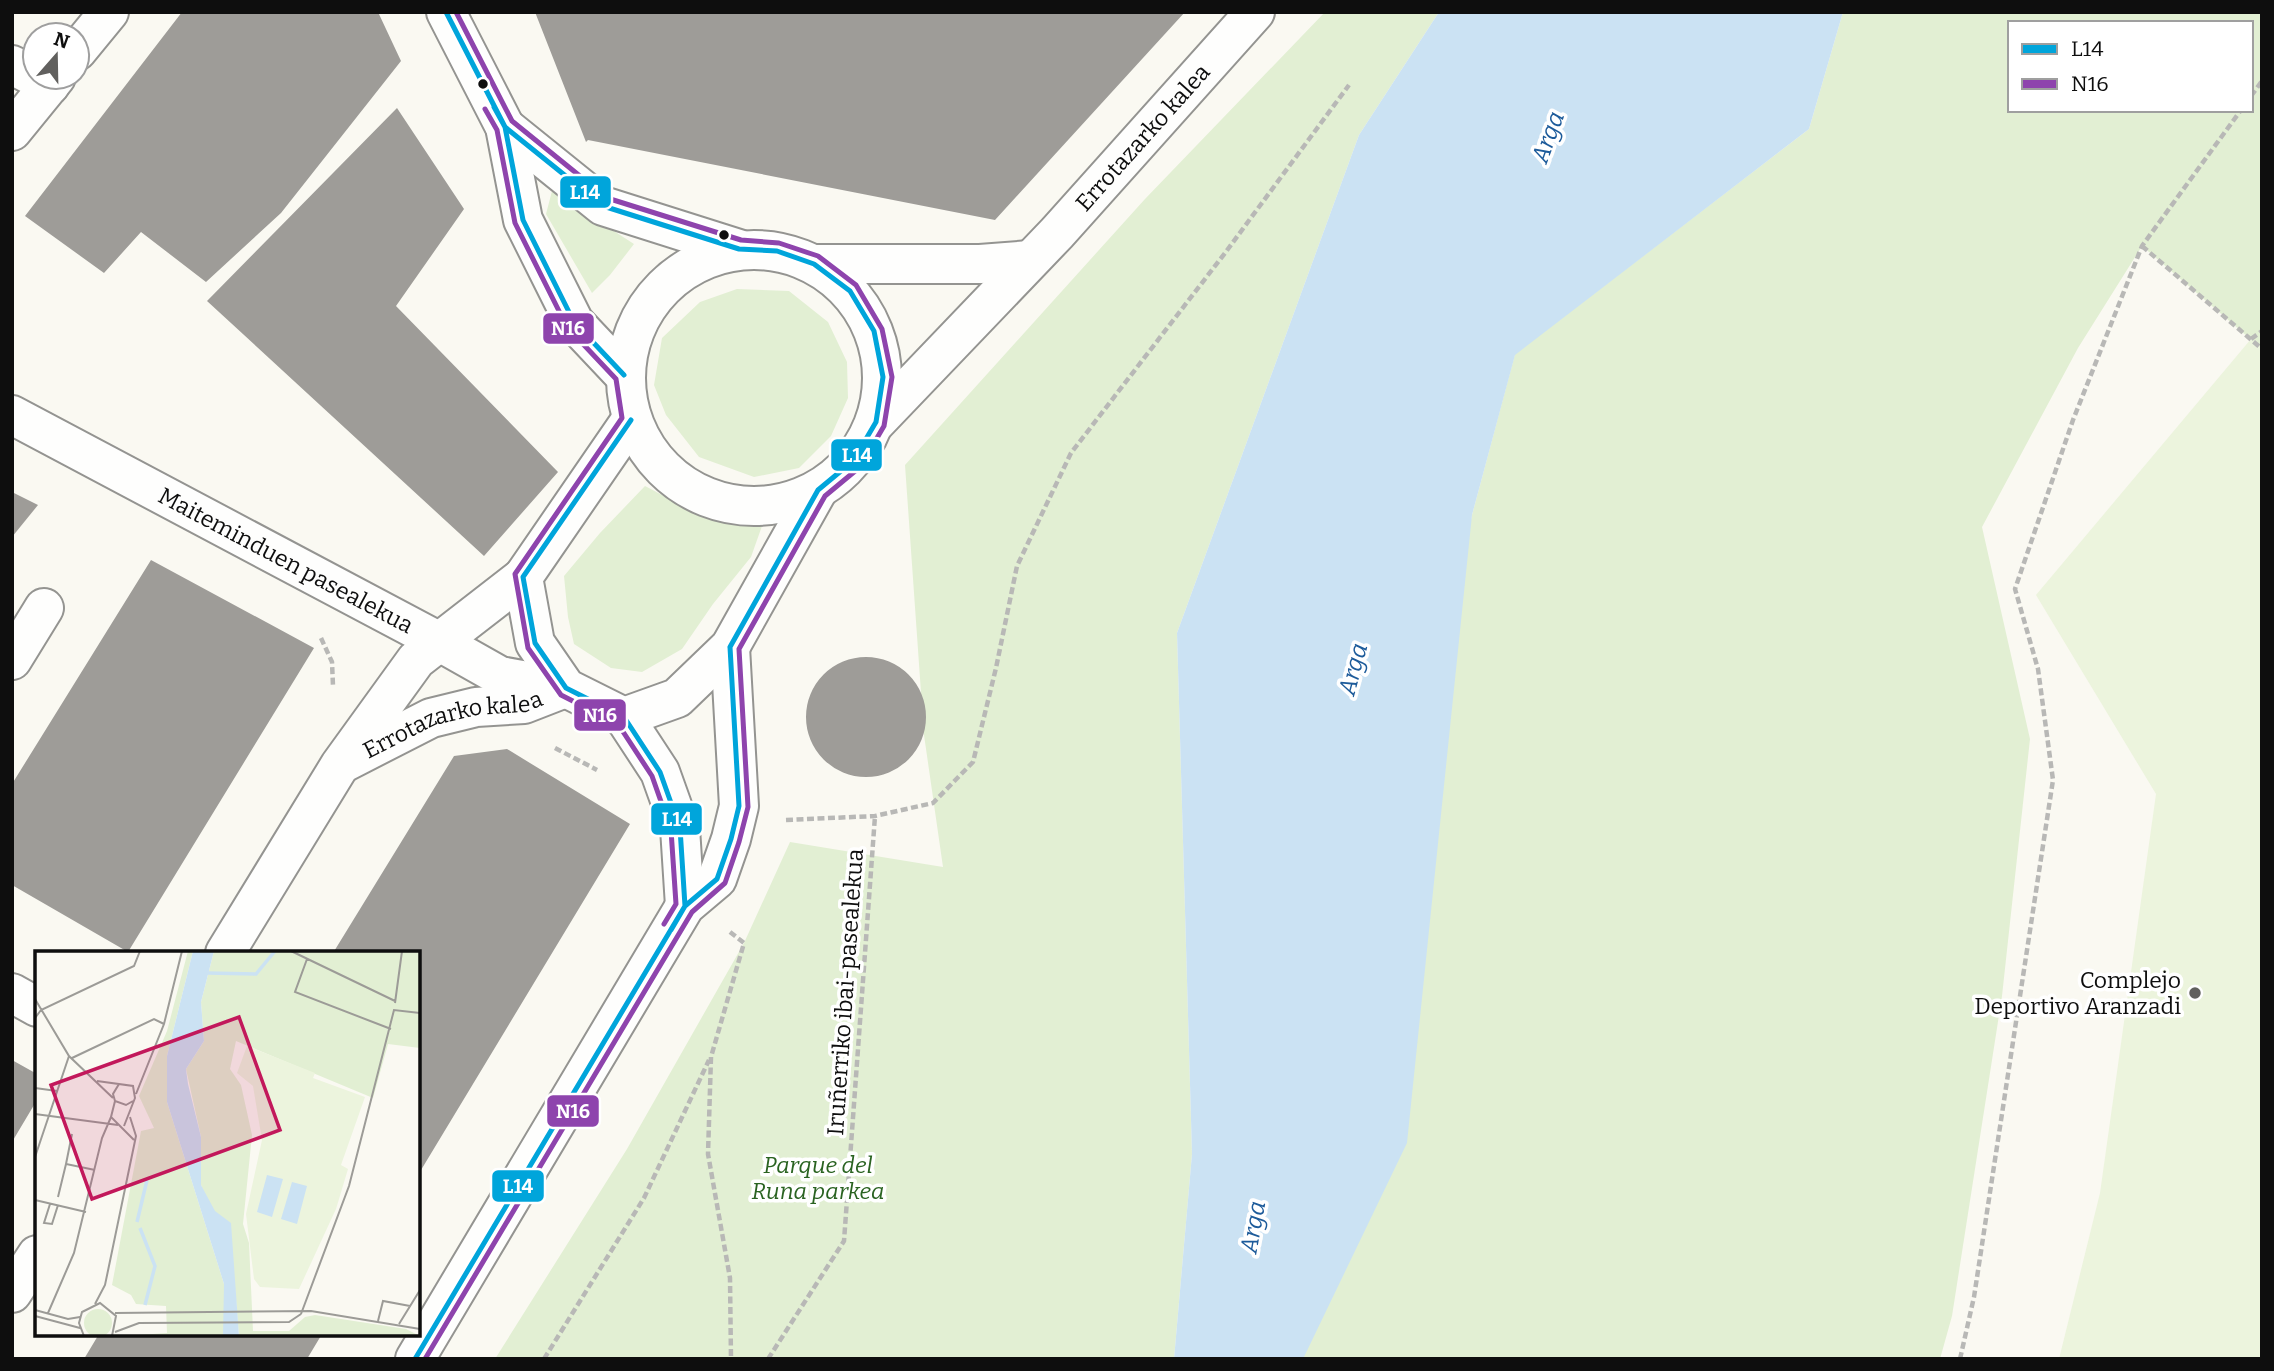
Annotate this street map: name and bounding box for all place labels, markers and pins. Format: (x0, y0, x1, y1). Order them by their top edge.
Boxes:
unlabelled marker (476, 77, 490, 91)
unlabelled marker (717, 228, 731, 242)
place label: Complejo Deportivo Aranzadi (1974, 966, 2181, 1020)
marker: Complejo Deportivo Aranzadi (2187, 985, 2203, 1001)

